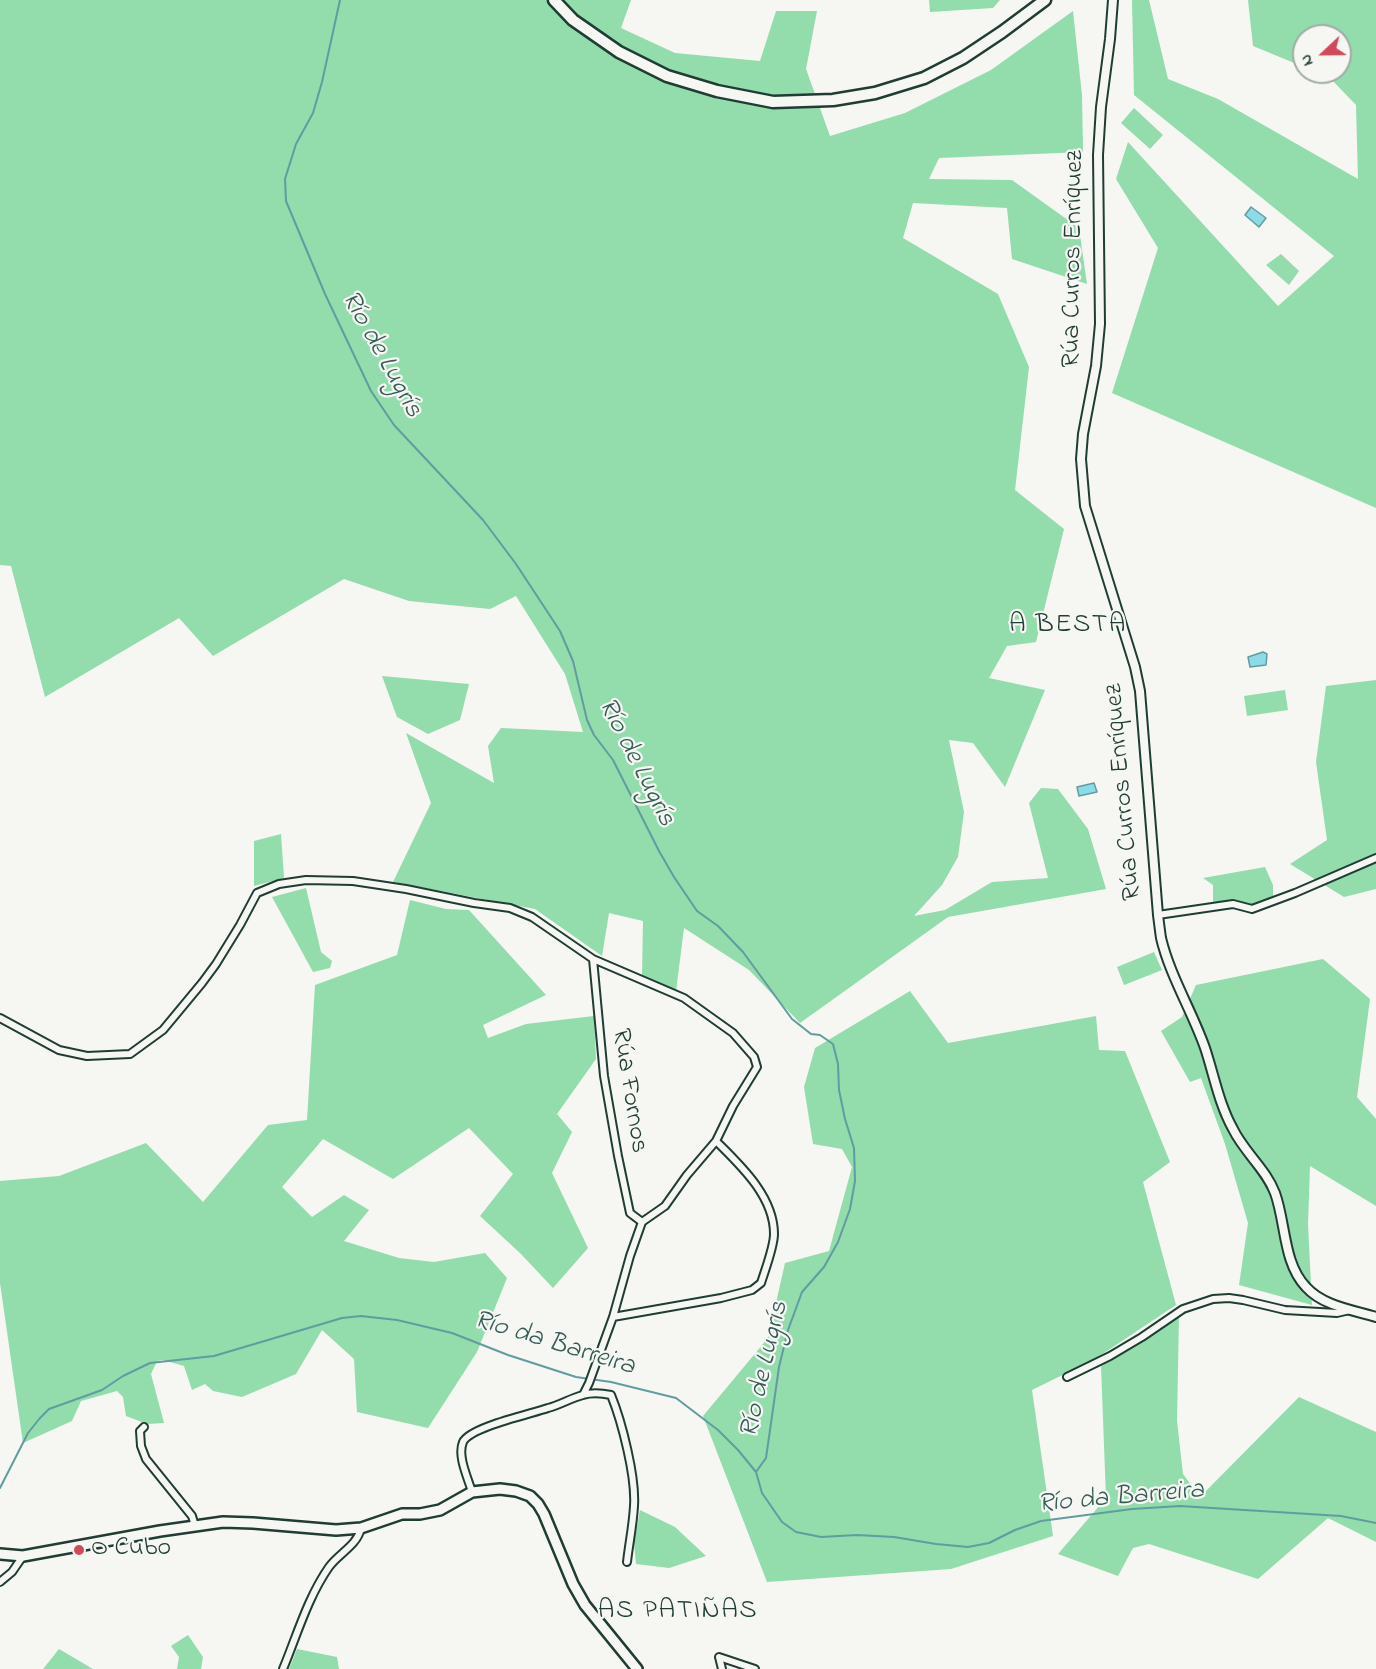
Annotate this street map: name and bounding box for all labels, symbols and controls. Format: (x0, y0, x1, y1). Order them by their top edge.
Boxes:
north arrow (1292, 24, 1352, 84)
text: N (1294, 50, 1320, 70)
street label: Rúa Curros Enríquez (1058, 150, 1092, 368)
water label: Río de Lugrís (332, 286, 428, 424)
district label: A BESTA (1009, 611, 1127, 643)
street label: Rúa Curros Enríquez (1100, 682, 1150, 902)
water label: Río de Lugrís (589, 694, 681, 832)
street label: Rúa Fornos (603, 1027, 653, 1155)
water label: Río de Lugrís (735, 1299, 797, 1441)
water label: Río da Barreira (470, 1305, 638, 1385)
water label: Río da Barreira (1037, 1476, 1205, 1522)
place label: O Cubo (91, 1534, 171, 1566)
marker: O Cubo (72, 1543, 86, 1557)
district label: AS PATIÑAS (598, 1597, 758, 1629)

